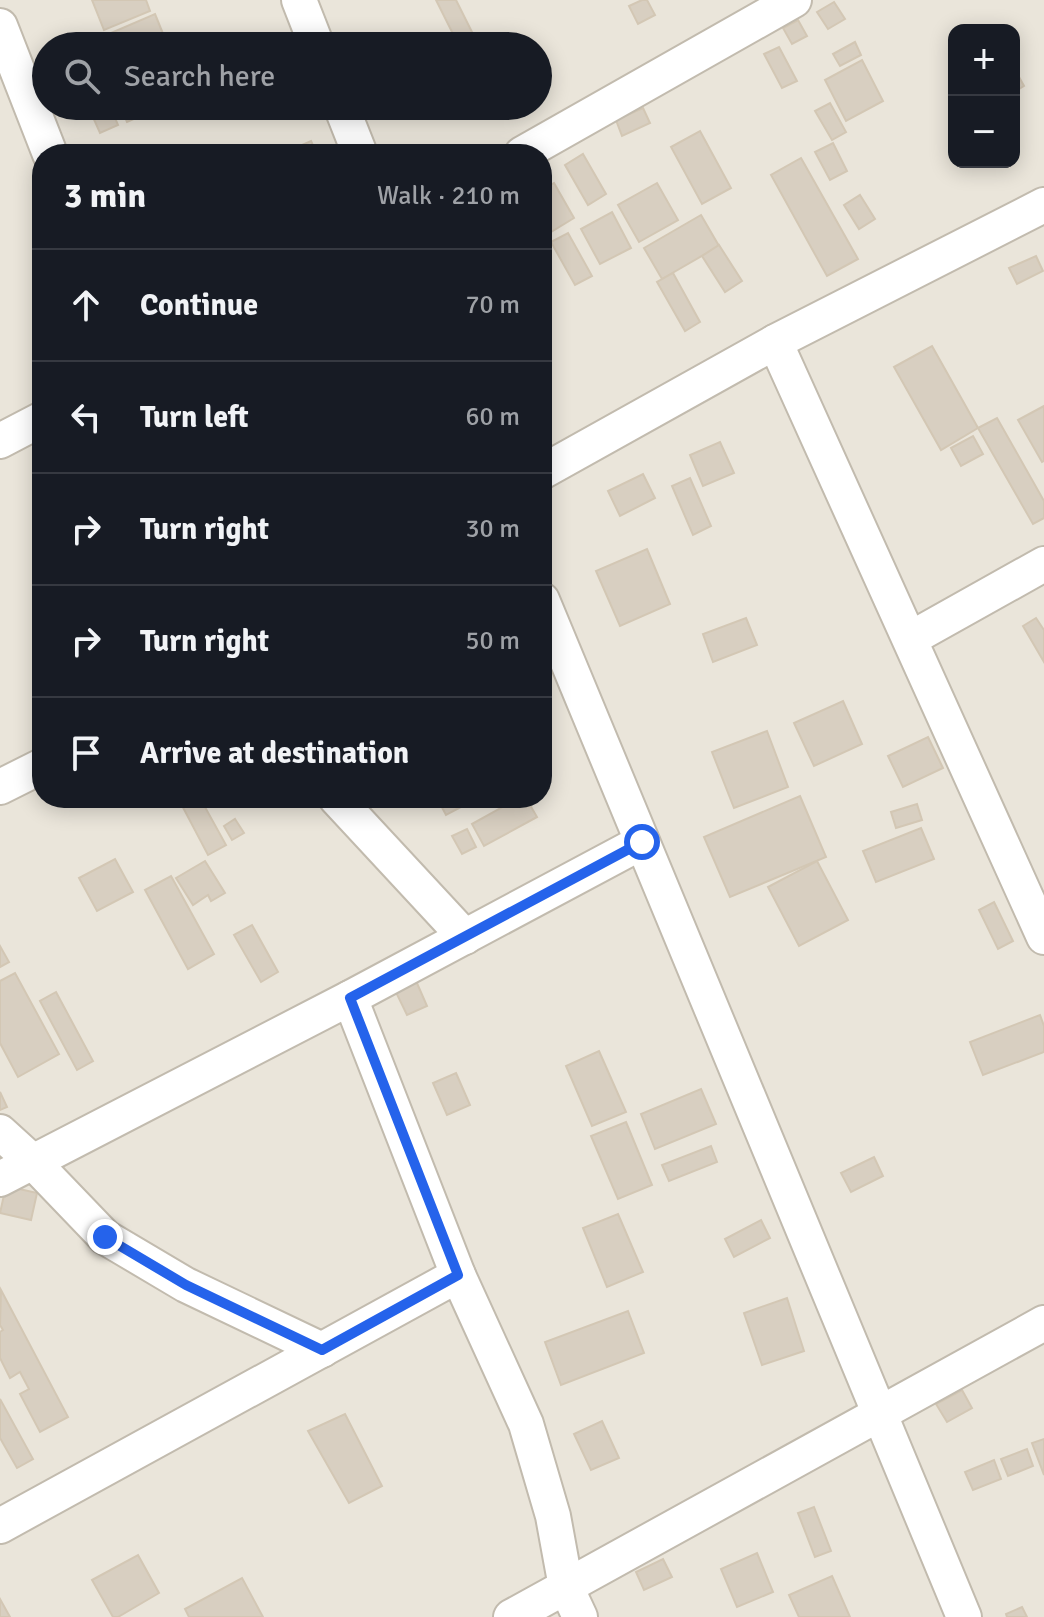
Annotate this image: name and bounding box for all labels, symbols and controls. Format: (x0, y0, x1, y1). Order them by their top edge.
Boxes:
map controls (948, 24, 1020, 168)
button: + (948, 24, 1020, 96)
search box (32, 32, 552, 120)
icon: search (60, 54, 104, 98)
text: Search here (124, 58, 275, 95)
button: − (948, 96, 1020, 168)
text: 3 min (64, 175, 146, 217)
text: Walk · 210 m (377, 180, 520, 212)
icon: ahead (64, 283, 108, 327)
text: Continue (140, 287, 258, 324)
text: 70 m (465, 289, 520, 321)
icon: left (64, 395, 108, 439)
text: Turn left (140, 399, 249, 436)
text: 60 m (465, 401, 520, 433)
icon: right (64, 507, 108, 551)
text: Turn right (140, 511, 269, 548)
text: 30 m (465, 513, 520, 545)
icon: right (64, 619, 108, 663)
text: Turn right (140, 623, 269, 660)
text: 50 m (465, 625, 520, 657)
icon: arrive (64, 731, 108, 775)
text: Arrive at destination (140, 735, 409, 772)
route start (624, 824, 660, 860)
route end (87, 1219, 123, 1255)

